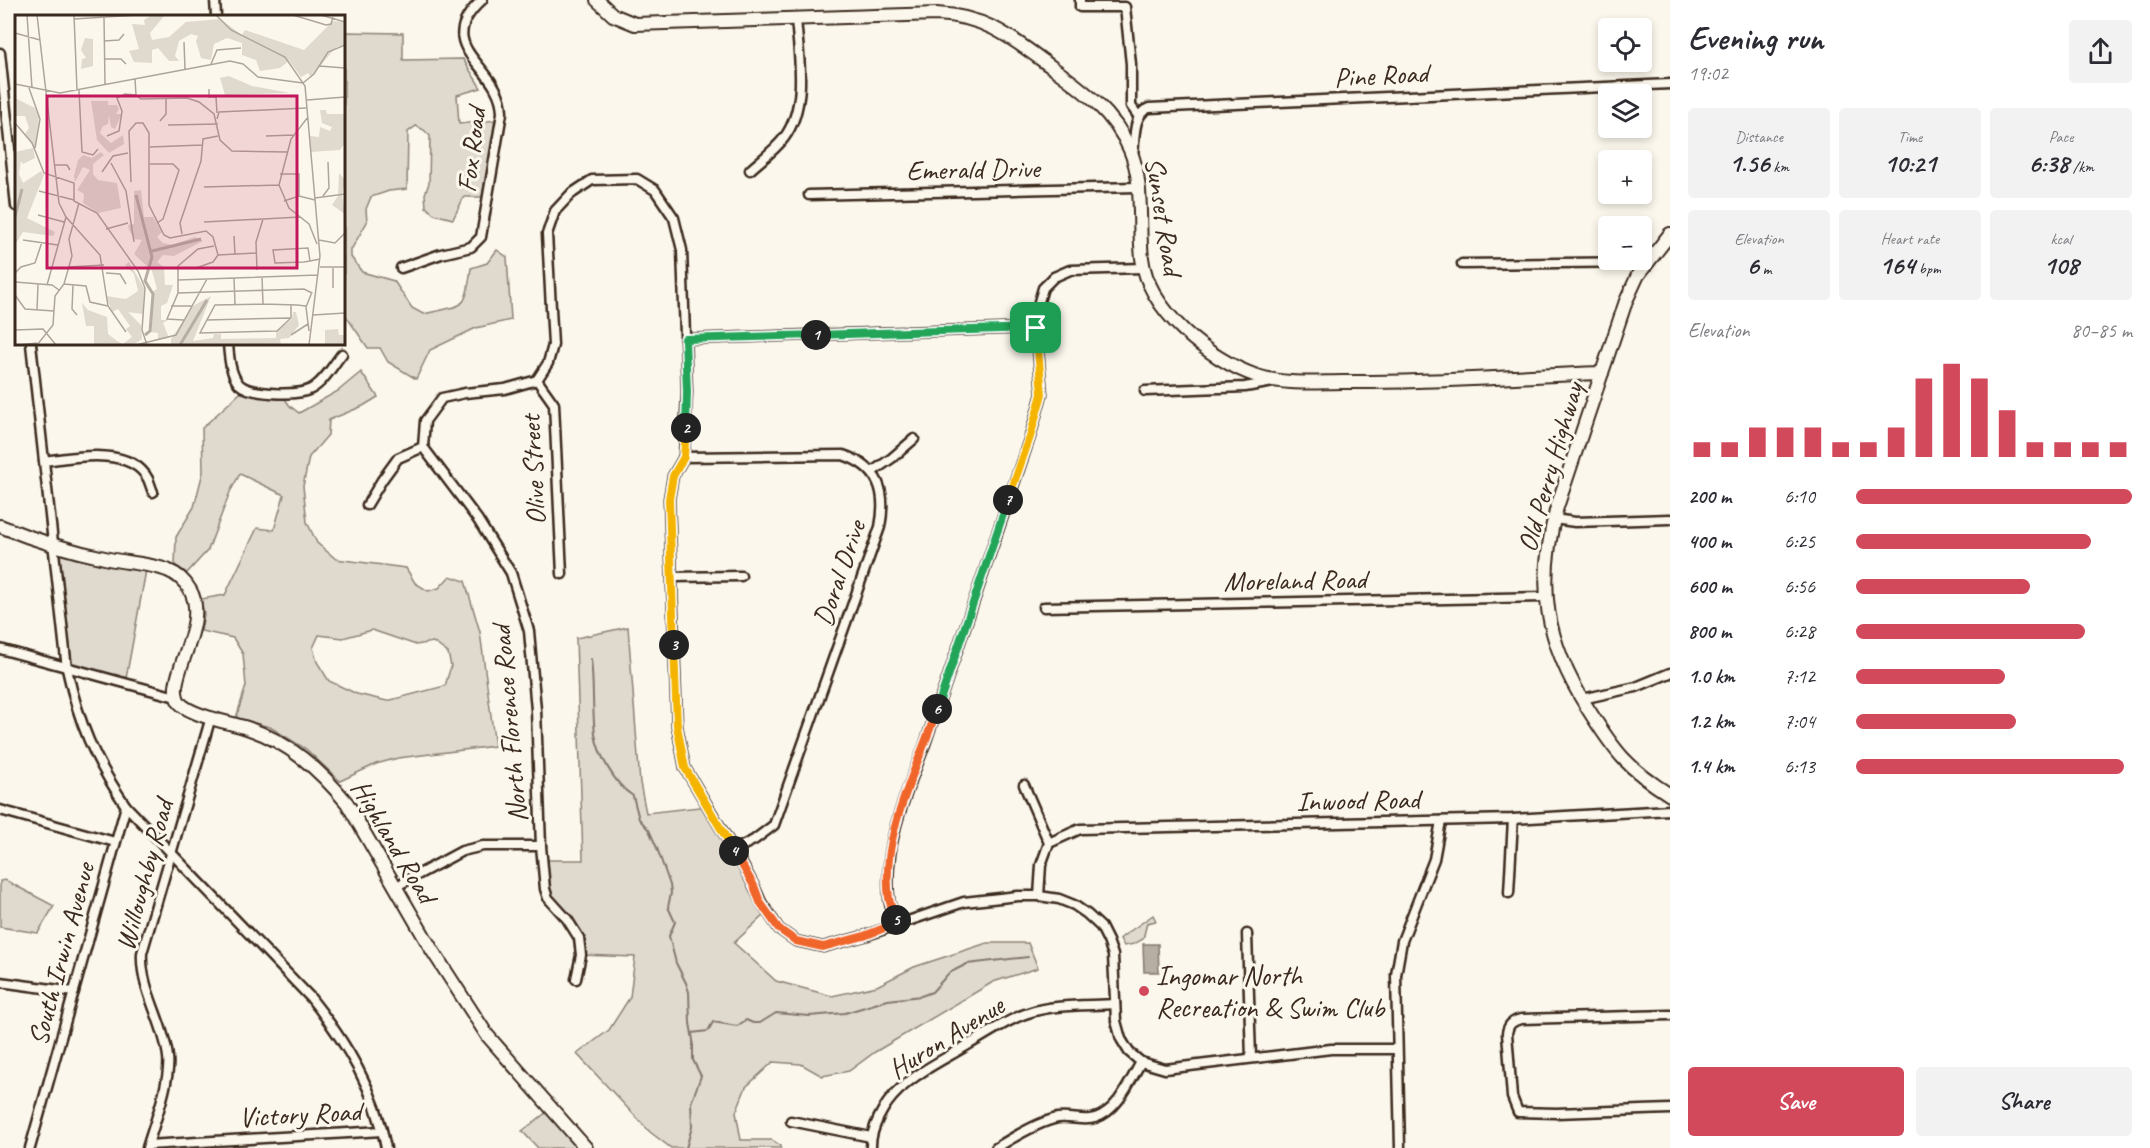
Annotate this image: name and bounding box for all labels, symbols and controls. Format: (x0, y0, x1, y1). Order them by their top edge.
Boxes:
inset map (15, 15, 345, 345)
text: Evening run (1688, 17, 1823, 59)
map controls (1598, 18, 1652, 270)
button: locate (1598, 18, 1652, 72)
button: share (2069, 20, 2132, 83)
street label: Pine Road (1333, 55, 1433, 95)
text: 19:02 (1688, 61, 1728, 86)
button: layers (1598, 84, 1652, 138)
street label: Fox Road (448, 102, 494, 194)
text: Distance (1735, 127, 1783, 147)
text: Time (1898, 127, 1922, 147)
text: Pace (2049, 127, 2073, 147)
text: 1.56 (1729, 147, 1769, 180)
text: 10:21 (1884, 147, 1936, 180)
text: 6:38 (2028, 147, 2069, 180)
street label: Emerald Drive (906, 150, 1042, 188)
button: + (1598, 150, 1652, 204)
street label: Sunset Road (1137, 155, 1191, 281)
text: km (1769, 157, 1789, 177)
text: /km (2069, 157, 2094, 177)
button: − (1598, 216, 1652, 270)
text: Elevation (1734, 229, 1784, 249)
text: Heart rate (1881, 229, 1939, 249)
text: kcal (2050, 229, 2072, 249)
text: 6 (1746, 249, 1759, 282)
text: 164 (1879, 249, 1915, 282)
text: 108 (2043, 249, 2079, 282)
text: m (1759, 259, 1772, 279)
text: bpm (1915, 259, 1941, 279)
pin (1010, 302, 1061, 353)
icon: arrive (1019, 311, 1052, 344)
text: Elevation (1688, 318, 1750, 343)
text: 80–85 m (2071, 318, 2132, 343)
pin: 1 (801, 320, 831, 350)
text: 1 (812, 325, 820, 345)
street label: Old Perry Highway (1509, 376, 1592, 556)
street label: Olive Street (513, 411, 553, 526)
pin: 2 (671, 413, 701, 443)
text: 2 (682, 418, 690, 438)
text: 200 m (1688, 484, 1731, 509)
text: 6:10 (1784, 484, 1815, 509)
pin: 7 (993, 485, 1023, 515)
text: 7 (1004, 490, 1012, 510)
street label: Doral Drive (805, 514, 874, 630)
text: 400 m (1688, 529, 1731, 554)
text: 6:25 (1784, 529, 1815, 554)
street label: Moreland Road (1223, 561, 1371, 599)
text: 600 m (1688, 574, 1732, 599)
text: 6:56 (1784, 574, 1815, 599)
text: 800 m (1688, 619, 1731, 644)
text: 6:28 (1784, 619, 1815, 644)
street label: North Florence Road (483, 620, 535, 824)
pin: 3 (659, 630, 689, 660)
text: 3 (670, 635, 678, 655)
text: 1.0 km (1688, 664, 1735, 689)
text: 7:12 (1784, 664, 1815, 689)
pin: 6 (922, 694, 952, 724)
text: 6 (933, 699, 941, 719)
text: 1.2 km (1688, 709, 1735, 734)
text: 7:04 (1784, 709, 1815, 734)
text: 1.4 km (1688, 754, 1735, 779)
text: 6:13 (1784, 754, 1815, 779)
street label: Highland Road (343, 773, 447, 913)
street label: Inwood Road (1296, 781, 1424, 819)
street label: Willoughby Road (107, 792, 182, 954)
pin: 4 (719, 836, 749, 866)
text: 4 (730, 841, 738, 861)
street label: South Irwin Avenue (20, 857, 103, 1049)
pin: 5 (881, 905, 911, 935)
text: 5 (893, 910, 899, 930)
place label: Ingomar North Recreation & Swim Club (1156, 958, 1386, 1025)
marker: Ingomar North Recreation & Swim Club (1137, 984, 1151, 998)
street label: Huron Avenue (882, 987, 1012, 1086)
button: Save (1688, 1067, 1904, 1136)
button: Share (1916, 1067, 2132, 1136)
street label: Victory Road (238, 1093, 366, 1135)

